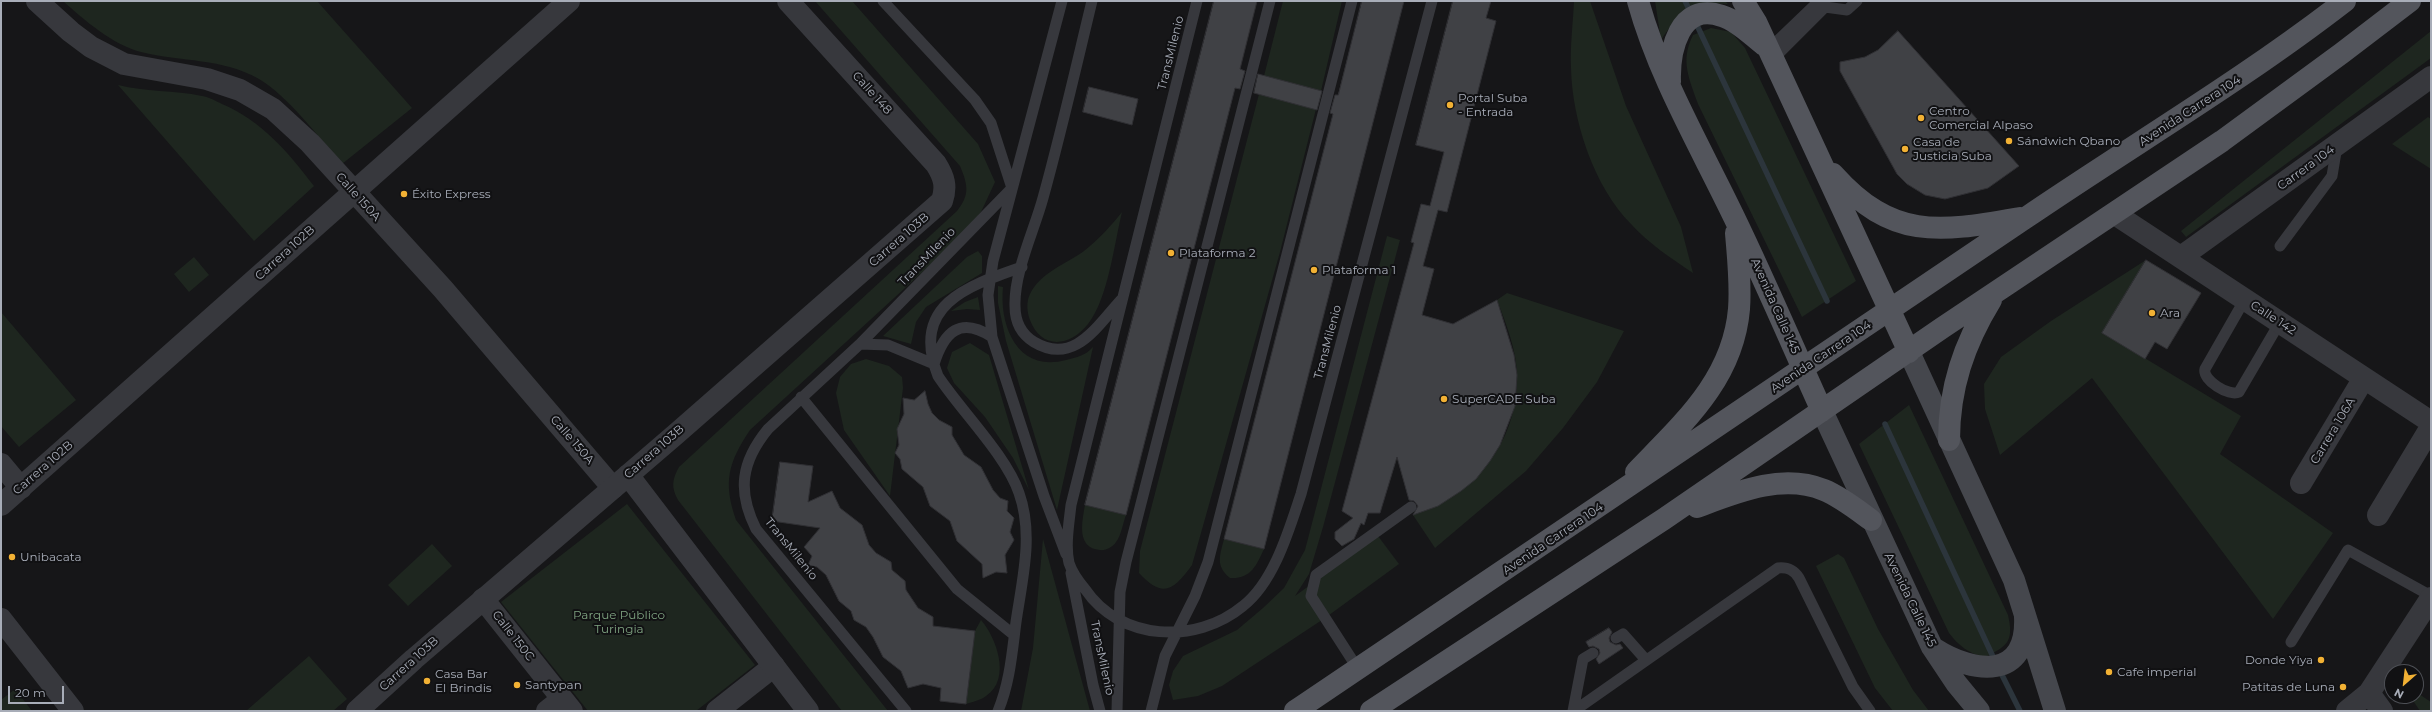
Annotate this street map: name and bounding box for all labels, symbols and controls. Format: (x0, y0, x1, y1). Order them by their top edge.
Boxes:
street label: TransMilenio (1155, 14, 1187, 92)
street label: Calle 148 (849, 69, 895, 117)
street label: Avenida Carrera 104 (2136, 73, 2244, 149)
place label: Portal Suba - Entrada (1458, 91, 1528, 119)
marker: Portal Suba - Entrada (1445, 100, 1455, 110)
place label: Centro Comercial Alpaso (1929, 104, 2033, 132)
marker: Centro Comercial Alpaso (1916, 113, 1926, 123)
place label: Sándwich Qbano (2017, 134, 2120, 148)
place label: Casa de Justicia Suba (1913, 135, 1992, 163)
marker: Sándwich Qbano (2004, 136, 2014, 146)
street label: Carrera 104 (2275, 143, 2337, 193)
marker: Casa de Justicia Suba (1900, 144, 1910, 154)
street label: Calle 150A (333, 170, 383, 224)
place label: Éxito Express (412, 187, 491, 201)
marker: Éxito Express (399, 189, 409, 199)
street label: Carrera 103B (866, 210, 932, 270)
street label: Carrera 102B (252, 223, 318, 283)
street label: TransMilenio (895, 225, 959, 289)
place label: Plataforma 2 (1179, 246, 1256, 260)
marker: Plataforma 2 (1166, 248, 1176, 258)
street label: Avenida Calle 145 (1747, 256, 1803, 356)
place label: Plataforma 1 (1322, 263, 1396, 277)
marker: Plataforma 1 (1309, 265, 1319, 275)
street label: Calle 142 (2248, 298, 2298, 338)
street label: TransMilenio (1311, 303, 1345, 381)
place label: Ara (2160, 306, 2180, 320)
marker: Ara (2147, 308, 2157, 318)
street label: Avenida Carrera 104 (1768, 318, 1874, 396)
place label: SuperCADE Suba (1452, 392, 1556, 406)
marker: SuperCADE Suba (1439, 394, 1449, 404)
street label: Carrera 106A (2308, 395, 2358, 467)
street label: Calle 150A (547, 413, 597, 467)
street label: Carrera 103B (621, 422, 687, 482)
street label: Carrera 102B (10, 438, 76, 498)
street label: Avenida Carrera 104 (1500, 500, 1606, 578)
street label: TransMilenio (761, 515, 821, 583)
place label: Unibacata (20, 550, 82, 564)
street label: Avenida Calle 145 (1881, 551, 1939, 649)
marker: Unibacata (7, 552, 17, 562)
street label: Calle 150C (489, 608, 537, 664)
park label: Parque Público Turingia (573, 608, 665, 636)
street label: TransMilenio (1087, 619, 1117, 697)
street label: Carrera 103B (376, 634, 442, 694)
place label: Donde Yiya (2245, 653, 2313, 667)
marker: Donde Yiya (2316, 655, 2326, 665)
north arrow (2384, 664, 2424, 704)
place label: Cafe imperial (2117, 665, 2196, 679)
place label: Casa Bar El Brindis (435, 667, 492, 695)
marker: Cafe imperial (2104, 667, 2114, 677)
marker: Casa Bar El Brindis (422, 676, 432, 686)
scale bar (10, 678, 66, 704)
place label: Santypan (525, 678, 582, 692)
marker: Santypan (512, 680, 522, 690)
place label: Patitas de Luna (2242, 680, 2335, 694)
marker: Patitas de Luna (2338, 682, 2348, 692)
text: 20 m (15, 685, 46, 700)
text: N (2392, 685, 2406, 702)

